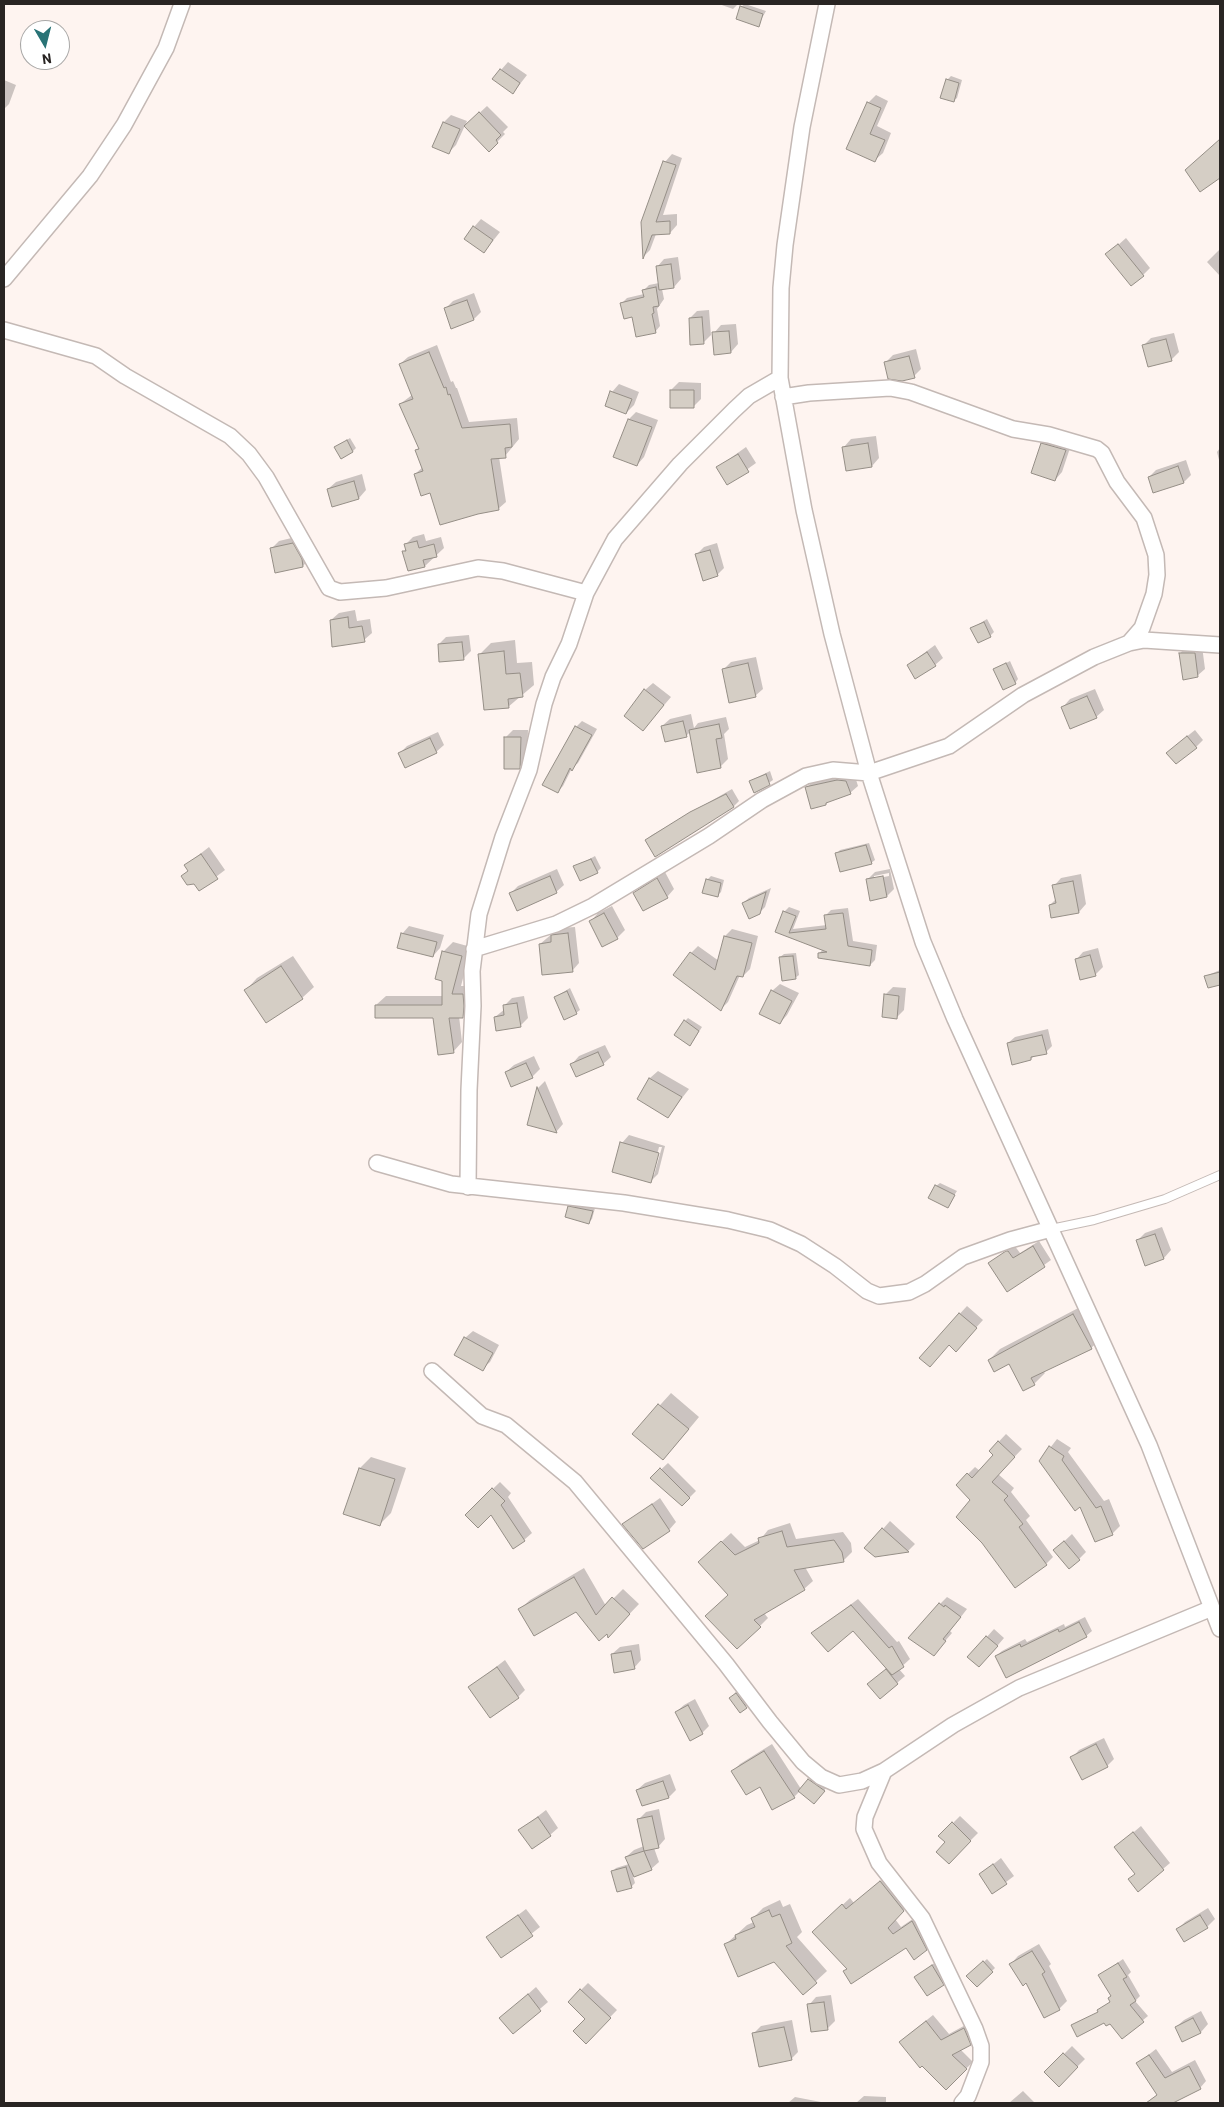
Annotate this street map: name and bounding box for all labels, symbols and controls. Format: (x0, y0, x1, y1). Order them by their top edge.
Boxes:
north arrow (20, 20, 70, 70)
text: N (41, 50, 53, 68)

